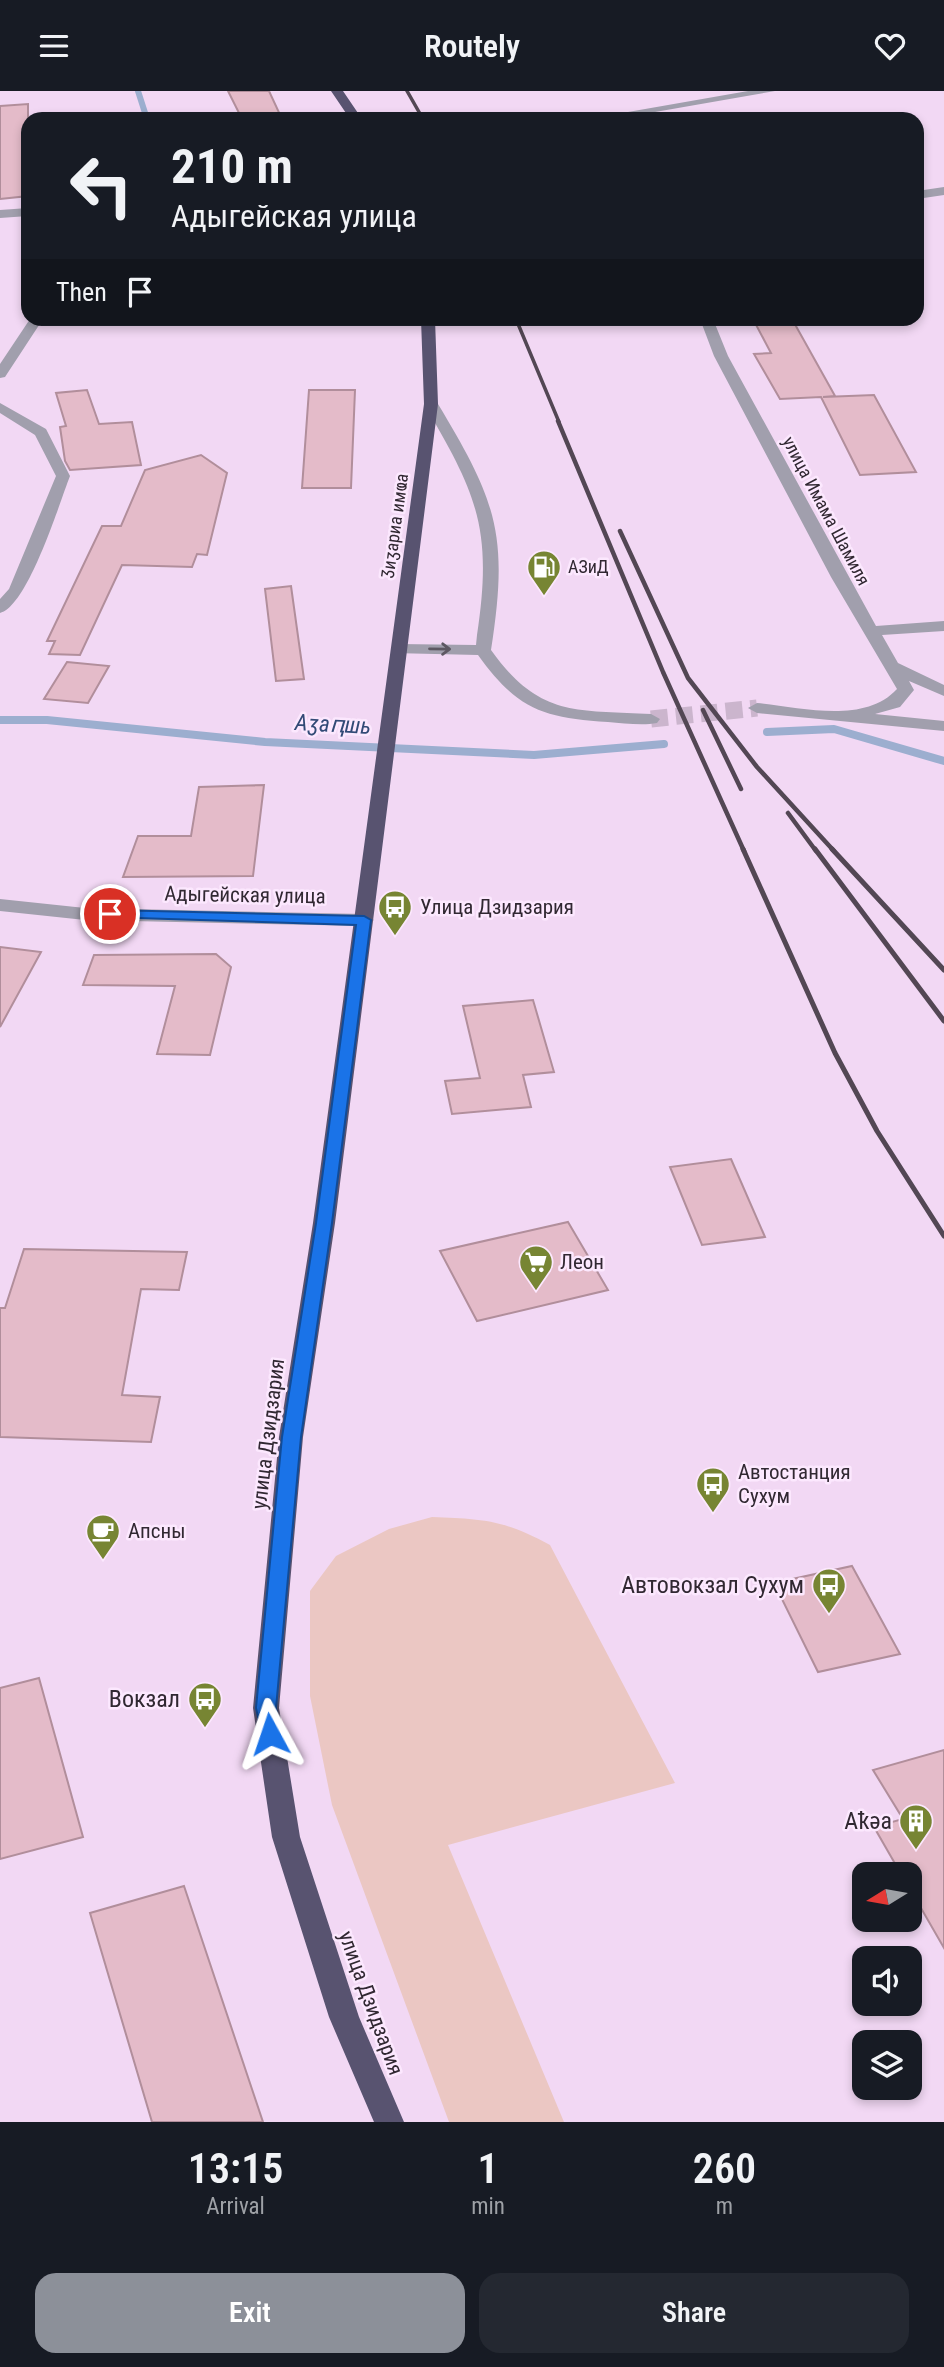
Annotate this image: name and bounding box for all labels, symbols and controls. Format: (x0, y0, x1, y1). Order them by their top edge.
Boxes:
icon: menu (35, 27, 73, 65)
text: Routely (424, 27, 520, 65)
icon: heart (871, 27, 909, 65)
text: 210 m (171, 138, 293, 195)
icon: left (56, 140, 147, 231)
text: Адыгейская улица (171, 197, 417, 235)
icon: arrive (121, 273, 159, 311)
text: Then (56, 277, 107, 307)
street label: улица Имама Шамиля (778, 433, 875, 589)
street label: Ӡиӡариа имҩа (377, 472, 412, 580)
fuel station icon: АЗиД (525, 548, 563, 597)
place label: АЗиД (568, 556, 609, 577)
one-way arrow (429, 643, 452, 656)
water label: Аӡаԥшь (293, 709, 372, 740)
street label: Адыгейская улица (164, 882, 326, 908)
pin (80, 884, 140, 944)
bus stop icon: Улица Дзидзария (376, 888, 414, 937)
icon: arrive (91, 895, 129, 933)
place label: Улица Дзидзария (420, 895, 574, 919)
supermarket icon: Леон (517, 1243, 555, 1292)
place label: Леон (560, 1250, 604, 1274)
street label: улица Дзидзария (247, 1357, 289, 1511)
place label: Автостанция Сухум (738, 1460, 851, 1508)
bus stop icon: Автостанция Сухум (694, 1465, 732, 1514)
cafe icon: Апсны (84, 1512, 122, 1561)
place label: Апсны (128, 1519, 185, 1543)
bus stop icon: Автовокзал Сухум (810, 1566, 848, 1615)
place label: Автовокзал Сухум (621, 1571, 804, 1599)
bus stop icon: Вокзал (186, 1680, 224, 1729)
place label: Вокзал (109, 1685, 180, 1713)
position arrow (233, 1697, 307, 1771)
building icon: Аҟәа (897, 1802, 935, 1851)
place label: Аҟәа (844, 1807, 892, 1835)
north arrow (852, 1862, 922, 1932)
map controls (852, 1862, 922, 2100)
street label: улица Дзидзария (334, 1928, 408, 2078)
button: sound (852, 1946, 922, 2016)
button: layers (852, 2030, 922, 2100)
text: 13:15 (188, 2144, 283, 2193)
text: 1 (478, 2144, 499, 2193)
text: 260 (693, 2144, 756, 2193)
text: Arrival (206, 2193, 265, 2220)
text: min (471, 2193, 505, 2220)
text: m (716, 2193, 733, 2220)
button: Exit (35, 2273, 465, 2353)
button: Share (479, 2273, 909, 2353)

